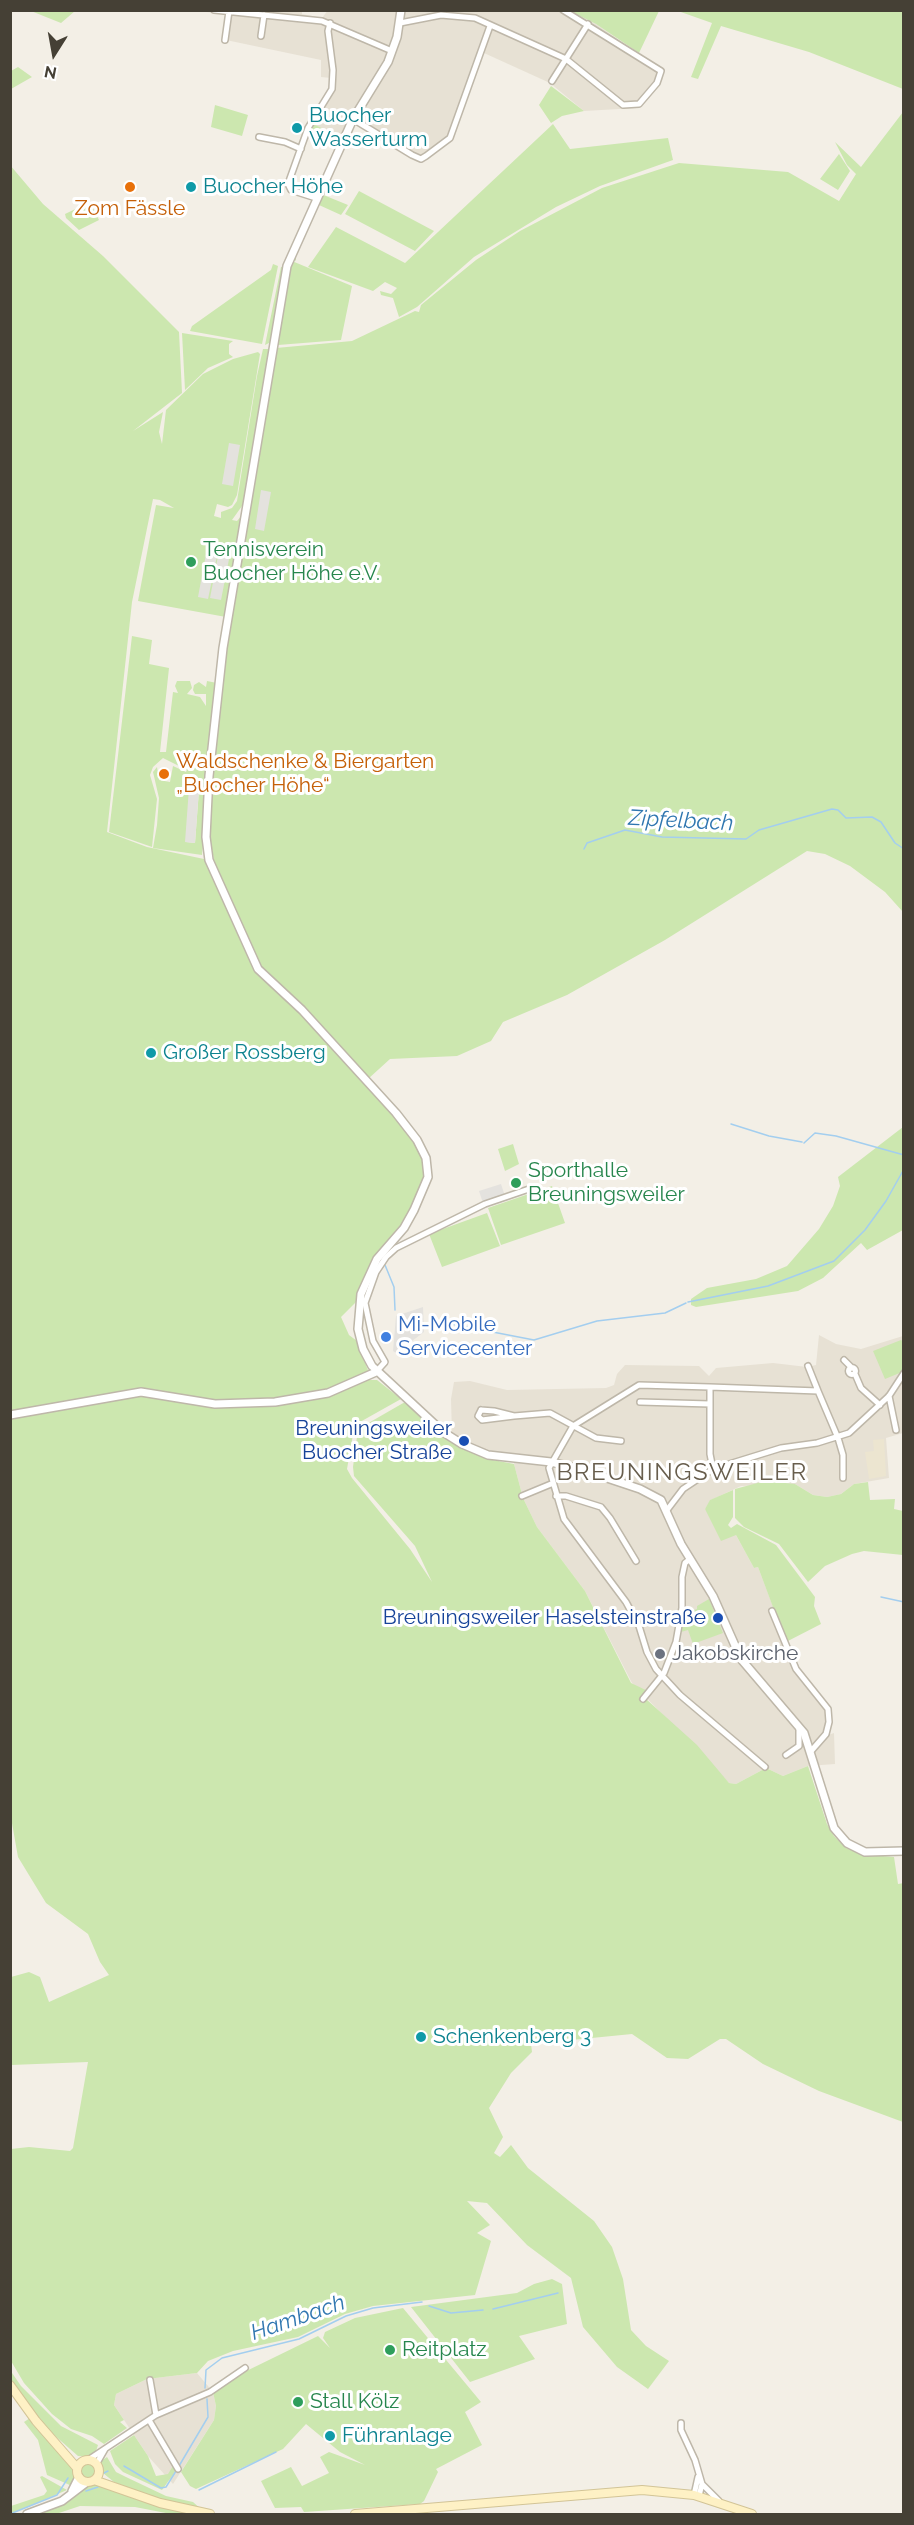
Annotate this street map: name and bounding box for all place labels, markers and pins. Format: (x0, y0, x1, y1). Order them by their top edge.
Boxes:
place label: Buocher Wasserturm (309, 103, 427, 153)
marker: Buocher Wasserturm (290, 121, 304, 135)
place label: Buocher Höhe (203, 174, 343, 200)
marker: Zom Fässle (123, 180, 137, 194)
marker: Buocher Höhe (184, 180, 198, 194)
place label: Zom Fässle (75, 196, 185, 222)
place label: Tennisverein Buocher Höhe e.V. (203, 537, 380, 587)
marker: Tennisverein Buocher Höhe e.V. (184, 555, 198, 569)
place label: Waldschenke & Biergarten „Buocher Höhe“ (176, 749, 434, 799)
marker: Waldschenke & Biergarten „Buocher Höhe“ (157, 767, 171, 781)
place label: Großer Rossberg (163, 1040, 326, 1066)
marker: Großer Rossberg (144, 1046, 158, 1060)
place label: Sporthalle Breuningsweiler (528, 1158, 685, 1208)
marker: Sporthalle Breuningsweiler (509, 1176, 523, 1190)
place label: Mi-Mobile Servicecenter (398, 1312, 532, 1362)
marker: Mi-Mobile Servicecenter (379, 1330, 393, 1344)
place label: Breuningsweiler Buocher Straße (295, 1416, 452, 1466)
marker: Breuningsweiler Buocher Straße (457, 1434, 471, 1448)
place label: Breuningsweiler Haselsteinstraße (383, 1605, 706, 1631)
marker: Breuningsweiler Haselsteinstraße (711, 1611, 725, 1625)
place label: Jakobskirche (672, 1641, 798, 1667)
marker: Jakobskirche (653, 1647, 667, 1661)
place label: Schenkenberg 3 (433, 2024, 591, 2050)
marker: Schenkenberg 3 (414, 2030, 428, 2044)
place label: Reitplatz (402, 2337, 487, 2363)
marker: Reitplatz (383, 2343, 397, 2357)
place label: Stall Kölz (310, 2389, 399, 2415)
marker: Stall Kölz (291, 2395, 305, 2409)
place label: Führanlage (342, 2423, 452, 2449)
marker: Führanlage (323, 2429, 337, 2443)

